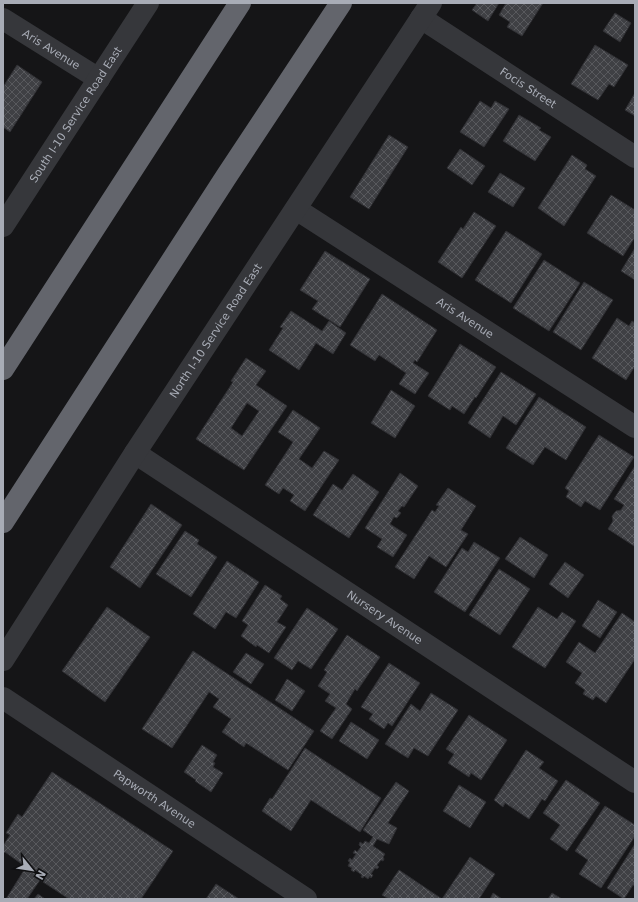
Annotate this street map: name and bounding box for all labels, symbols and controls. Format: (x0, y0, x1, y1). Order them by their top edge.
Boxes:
street label: Aris Avenue (20, 27, 82, 73)
street label: South I-10 Service Road East (27, 44, 125, 185)
street label: Focis Street (497, 65, 559, 112)
street label: North I-10 Service Road East (167, 261, 265, 401)
street label: Aris Avenue (434, 295, 496, 341)
street label: Nursery Avenue (344, 588, 425, 647)
street label: Papworth Avenue (111, 767, 198, 831)
north arrow (12, 850, 52, 890)
text: N (32, 868, 48, 882)

